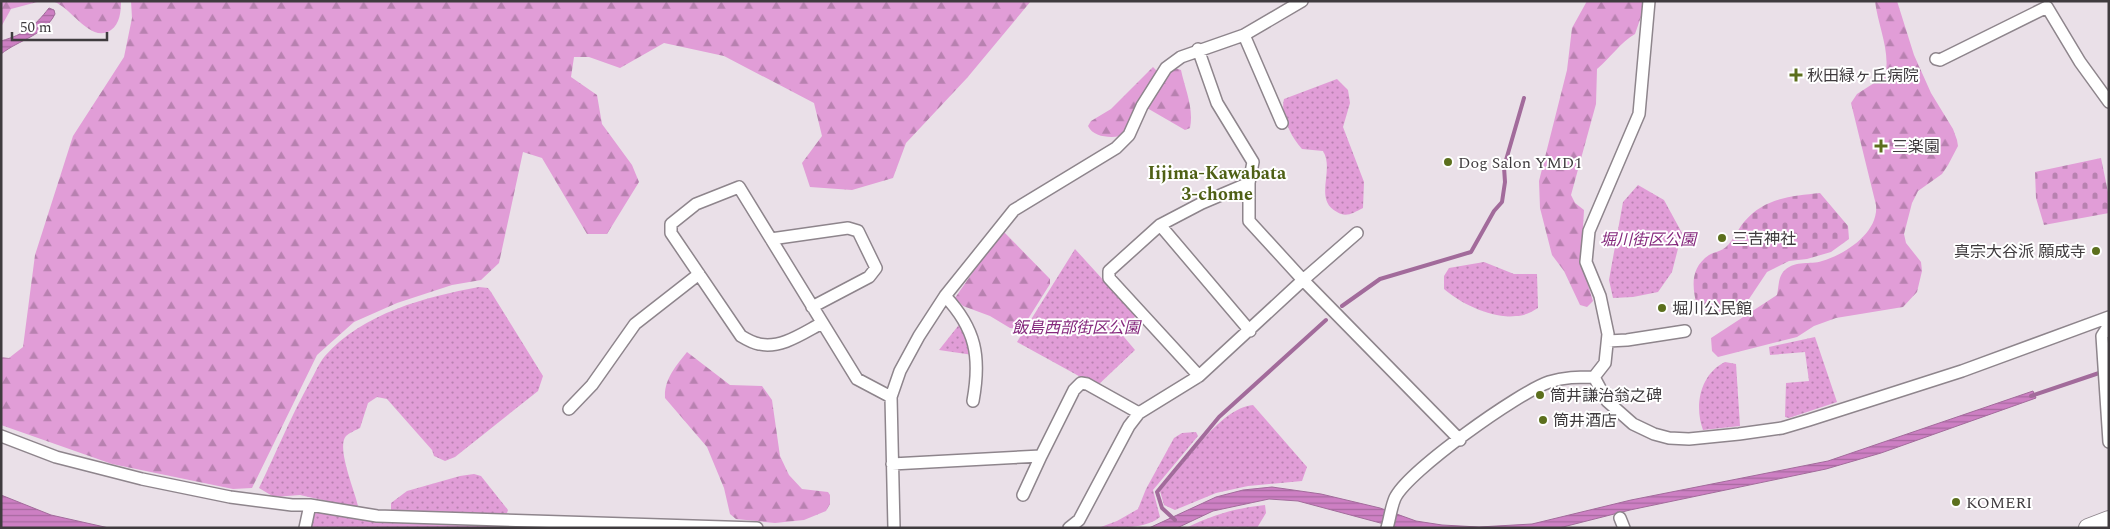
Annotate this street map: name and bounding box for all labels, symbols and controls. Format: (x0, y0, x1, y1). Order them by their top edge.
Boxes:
scale bar (12, 10, 108, 42)
text: 50 m (20, 16, 52, 39)
place label: 秋田緑ヶ丘病院 (1807, 64, 1919, 88)
marker: 秋田緑ヶ丘病院 (1789, 68, 1803, 82)
place label: 三楽園 (1892, 135, 1940, 159)
marker: 三楽園 (1874, 139, 1888, 153)
place label: Dog Salon YMD1 (1458, 151, 1582, 175)
marker: Dog Salon YMD1 (1442, 156, 1454, 168)
district label: Iijima-Kawabata 3-chome (1148, 160, 1287, 208)
place label: 三吉神社 (1732, 227, 1796, 251)
park label: 堀川街区公園 (1600, 228, 1698, 252)
marker: 三吉神社 (1716, 232, 1728, 244)
place label: 真宗大谷派 願成寺 (1954, 240, 2086, 264)
marker: 真宗大谷派 願成寺 (2090, 245, 2102, 257)
place label: 堀川公民館 (1672, 297, 1752, 321)
marker: 堀川公民館 (1656, 302, 1668, 314)
park label: 飯島西部街区公園 (1012, 316, 1142, 340)
place label: 筒井謙治翁之碑 (1550, 384, 1662, 408)
marker: 筒井謙治翁之碑 (1534, 389, 1546, 401)
place label: 筒井酒店 (1553, 409, 1617, 433)
marker: 筒井酒店 (1537, 414, 1549, 426)
place label: KOMERI (1966, 491, 2032, 515)
marker: KOMERI (1950, 496, 1962, 508)

